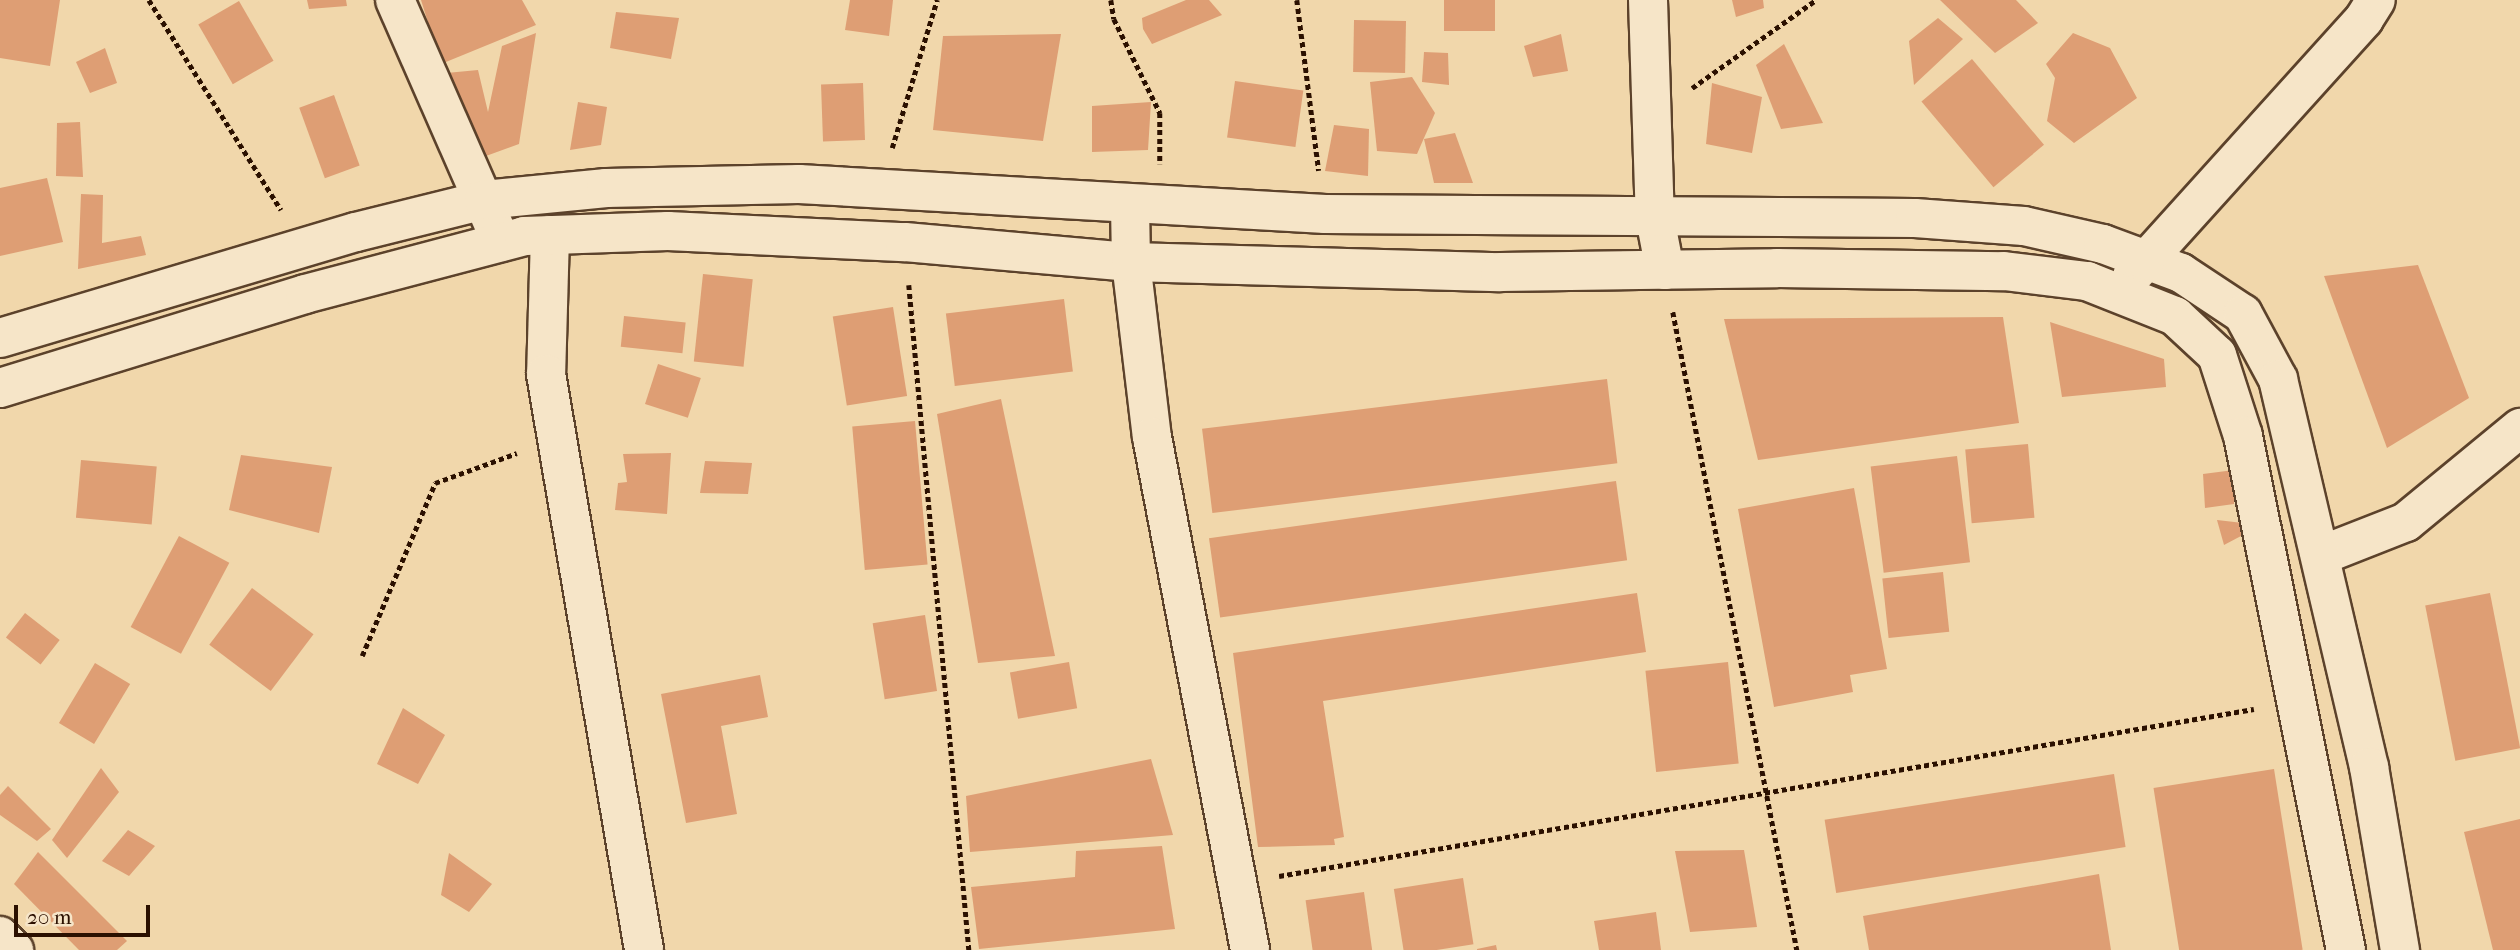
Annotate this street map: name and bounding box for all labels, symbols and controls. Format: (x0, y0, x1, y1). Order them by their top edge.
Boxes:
scale bar (18, 890, 154, 934)
text: 20 m (27, 905, 71, 929)

